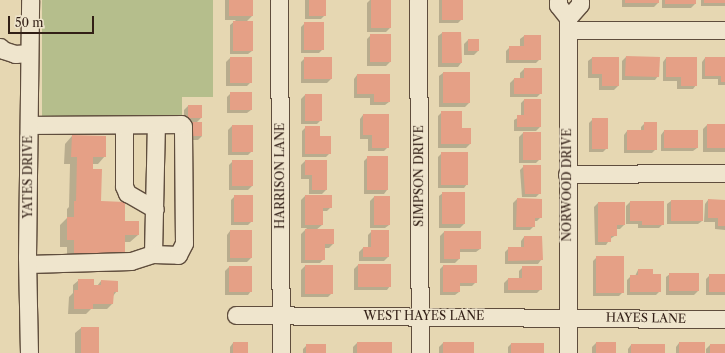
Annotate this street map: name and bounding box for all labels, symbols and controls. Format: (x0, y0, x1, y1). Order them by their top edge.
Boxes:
scale bar (10, 8, 96, 34)
text: 50 m (15, 15, 44, 30)
street label: HARRISON LANE (273, 123, 287, 229)
street label: SIMPSON DRIVE (412, 125, 426, 227)
street label: NORWOOD DRIVE (560, 128, 574, 242)
street label: YATES DRIVE (21, 135, 35, 219)
street label: WEST HAYES LANE (363, 309, 485, 323)
street label: HAYES LANE (606, 310, 686, 326)

